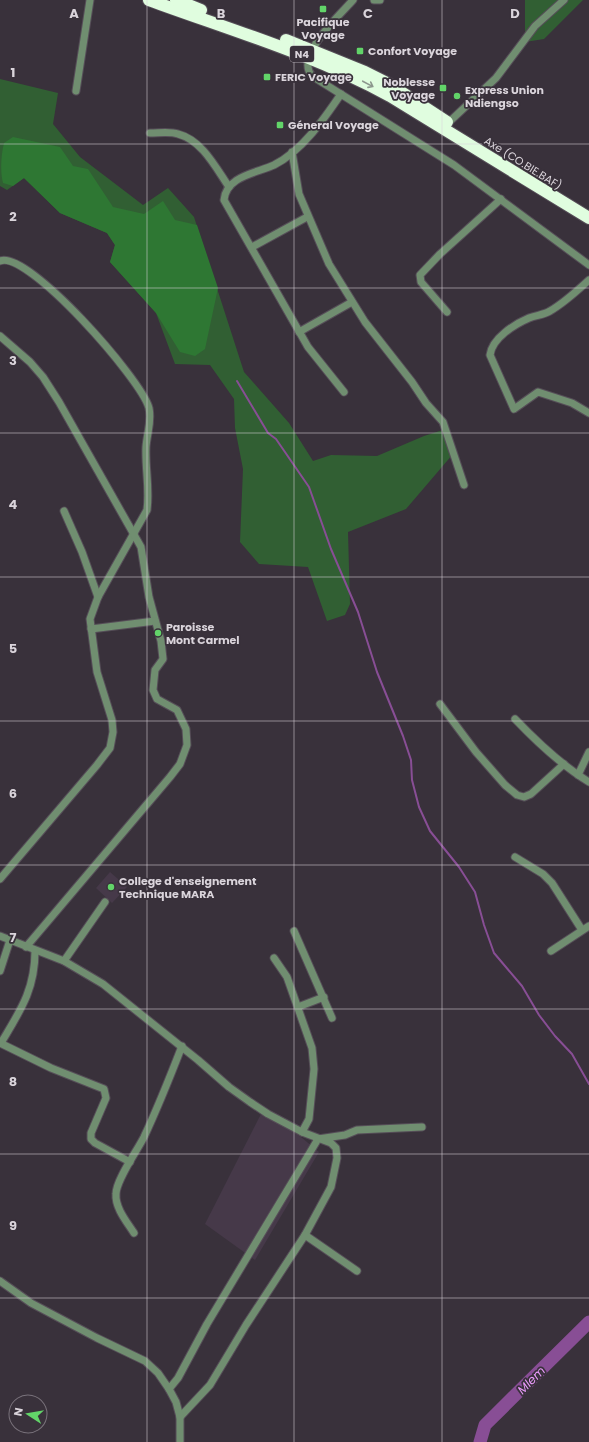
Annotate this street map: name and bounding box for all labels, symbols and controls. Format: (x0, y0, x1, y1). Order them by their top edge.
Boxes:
text: A (69, 4, 79, 23)
text: B (217, 4, 226, 23)
marker: Pacifique Voyage (318, 4, 328, 14)
text: C (363, 4, 373, 23)
text: D (510, 4, 520, 23)
place label: Pacifique Voyage (296, 14, 350, 43)
place label: Confort Voyage (368, 43, 457, 59)
road number: N4 (290, 46, 314, 62)
marker: Confort Voyage (355, 46, 365, 56)
text: 1 (11, 63, 15, 82)
place label: FERIC Voyage (275, 69, 352, 85)
marker: FERIC Voyage (262, 72, 272, 82)
place label: Noblesse Voyage (383, 74, 435, 103)
one-way arrow (362, 81, 374, 88)
place label: Express Union Ndiengso (465, 82, 544, 111)
marker: Noblesse Voyage (438, 83, 448, 93)
marker: Express Union Ndiengso (452, 91, 462, 101)
place label: Géneral Voyage (288, 117, 379, 133)
marker: Géneral Voyage (275, 120, 285, 130)
street label: Axe (CO.BIE.BAF) (481, 133, 565, 193)
text: 2 (9, 207, 17, 226)
text: 3 (9, 351, 17, 370)
text: 4 (9, 495, 18, 514)
place label: Paroisse Mont Carmel (166, 619, 240, 648)
marker: Paroisse Mont Carmel (153, 628, 163, 638)
text: 5 (9, 639, 17, 658)
text: 6 (9, 784, 17, 803)
place label: College d'enseignement Technique MARA (119, 873, 257, 902)
marker: College d'enseignement Technique MARA (106, 882, 116, 892)
text: 7 (10, 928, 17, 947)
text: 8 (9, 1072, 17, 1091)
text: 9 (9, 1216, 17, 1235)
water label: Mlem (513, 1362, 549, 1398)
north arrow (8, 1394, 48, 1434)
text: N (10, 1406, 27, 1418)

